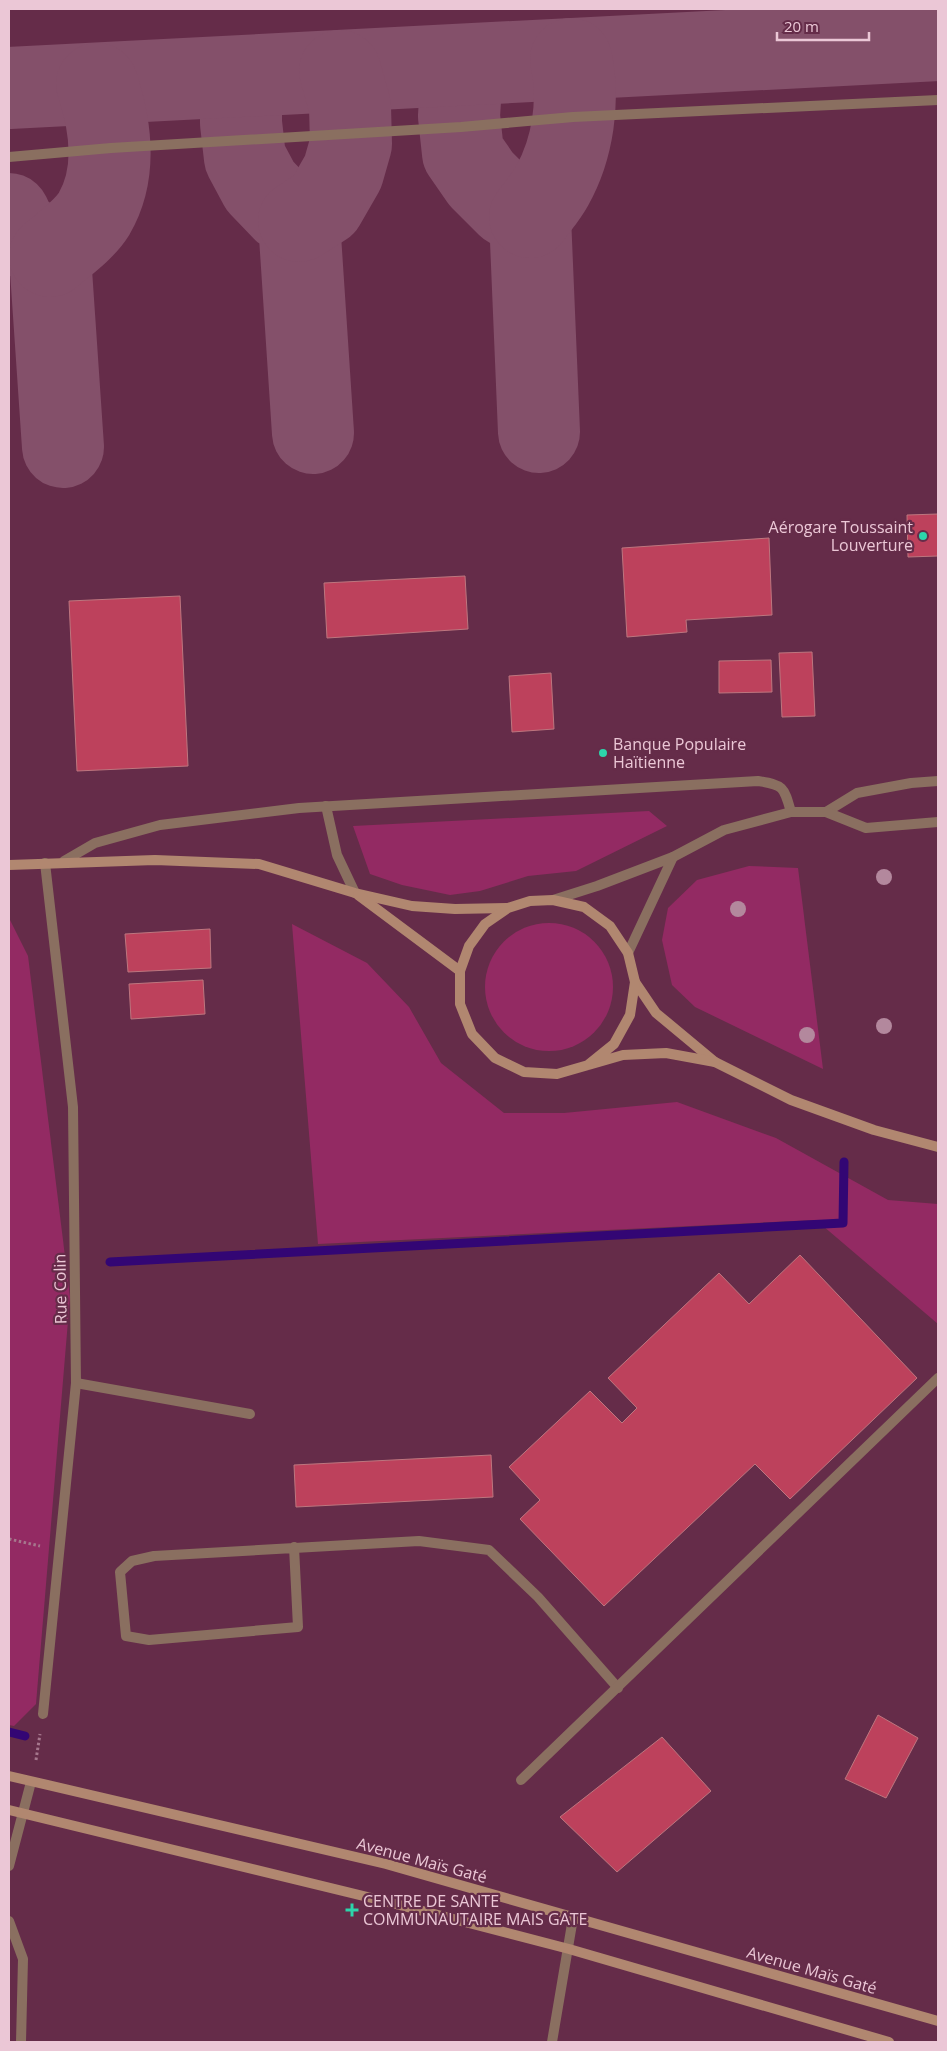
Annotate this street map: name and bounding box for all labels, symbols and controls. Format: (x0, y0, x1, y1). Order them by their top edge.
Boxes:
scale bar (777, 10, 870, 42)
text: 20 m (784, 16, 819, 36)
place label: Aérogare Toussaint Louverture (769, 516, 913, 556)
marker: Aérogare Toussaint Louverture (917, 530, 929, 542)
place label: Banque Populaire Haïtienne (613, 733, 746, 773)
marker: Banque Populaire Haïtienne (597, 747, 609, 759)
street label: Rue Colin (48, 1254, 72, 1324)
street label: Avenue Maïs Gaté (354, 1832, 490, 1888)
place label: CENTRE DE SANTE COMMUNAUTAIRE MAIS GATE (363, 1890, 587, 1930)
marker: CENTRE DE SANTE COMMUNAUTAIRE MAIS GATE (345, 1903, 359, 1917)
street label: Avenue Maïs Gaté (744, 1941, 880, 1999)

